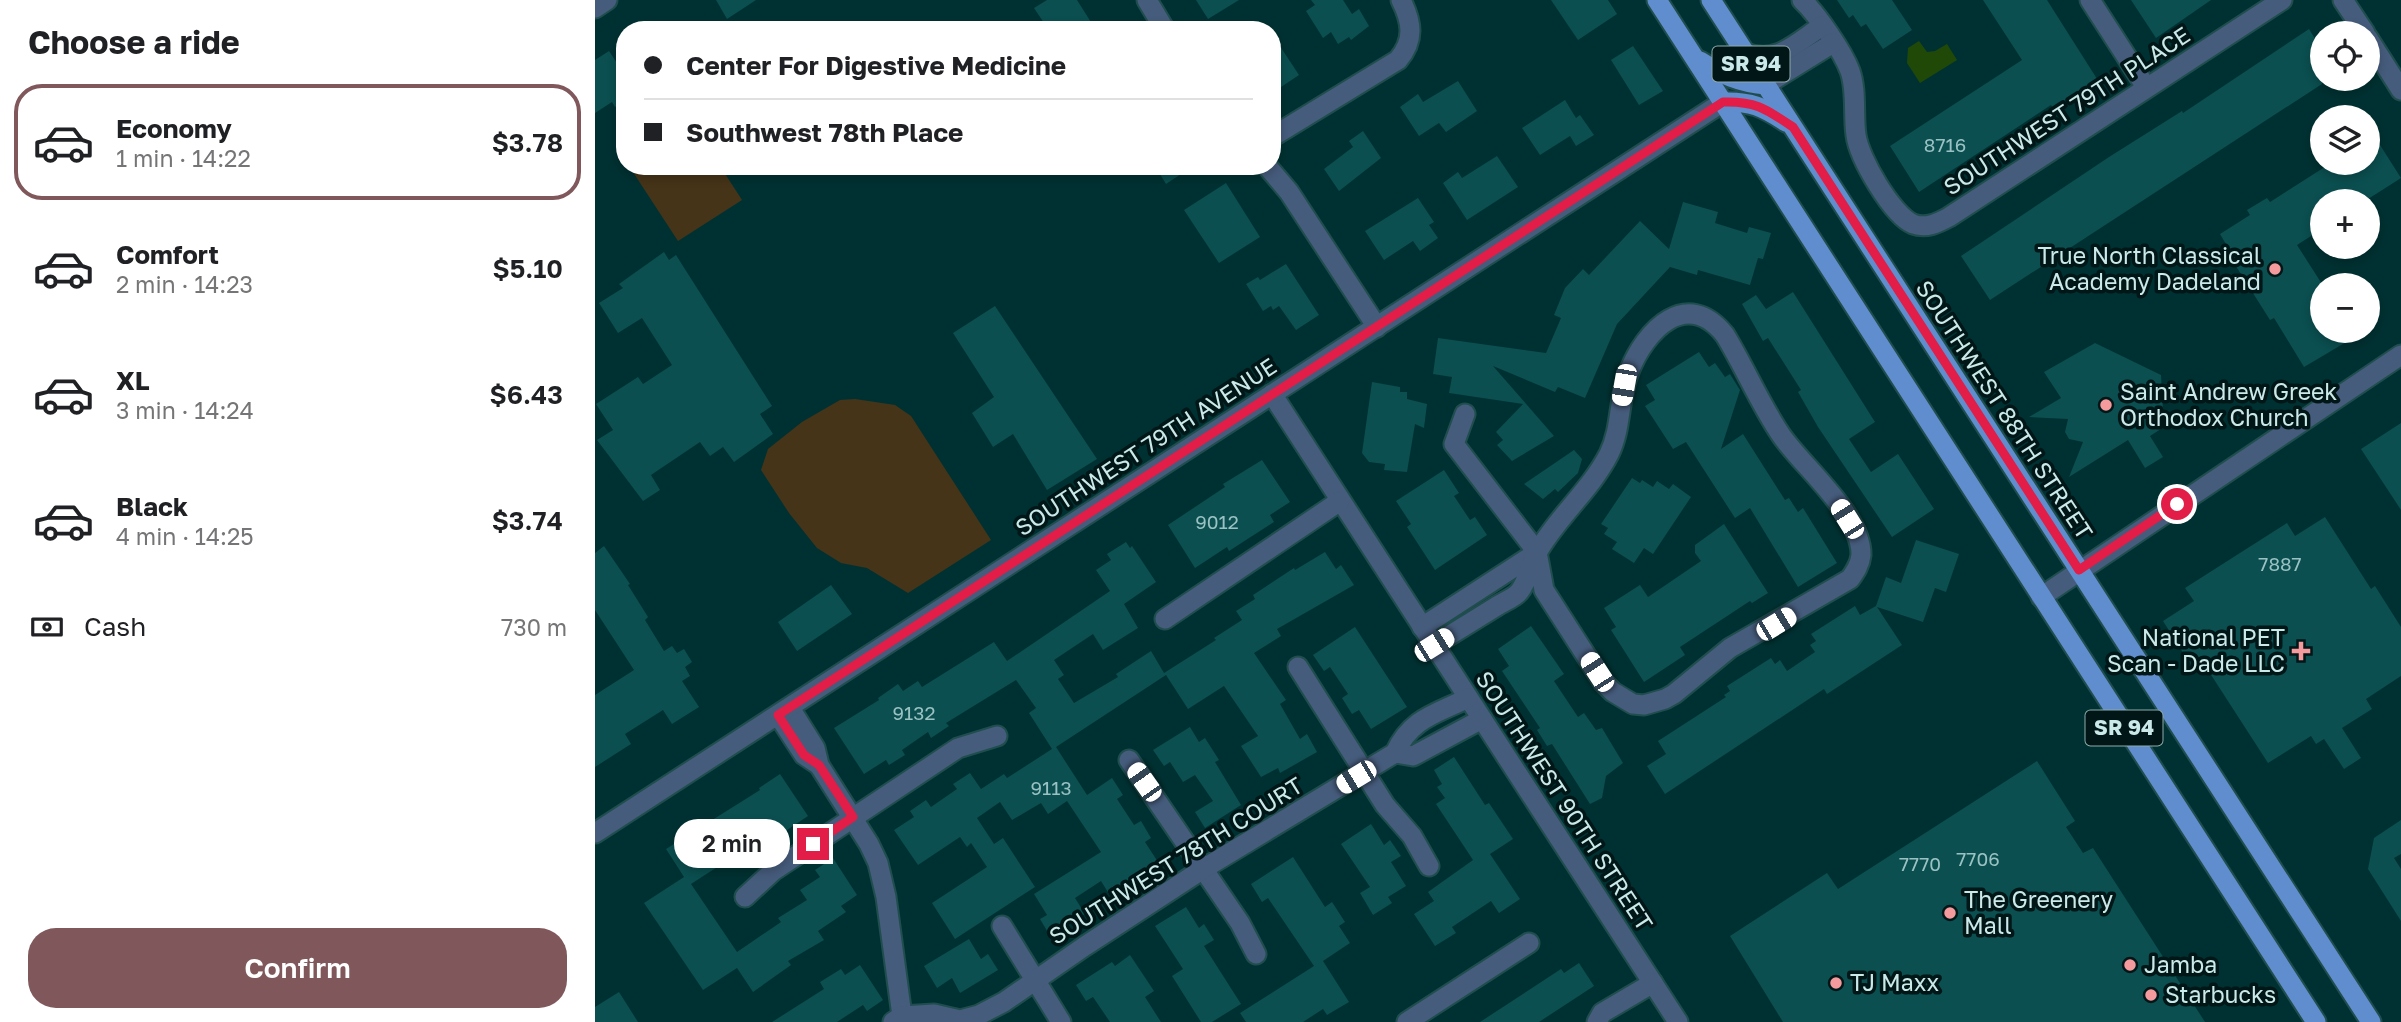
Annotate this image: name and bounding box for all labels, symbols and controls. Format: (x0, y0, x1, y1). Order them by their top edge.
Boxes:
street label: SOUTHWEST 79TH PLACE (1938, 20, 2195, 200)
map controls (2310, 21, 2380, 343)
button: locate (2310, 21, 2380, 91)
text: Choose a ride (28, 23, 240, 61)
road number: SR 94 (1713, 46, 1789, 82)
text: Center For Digestive Medicine (686, 50, 1066, 81)
button: layers (2310, 105, 2380, 175)
icon: car (32, 111, 95, 174)
text: Economy (116, 113, 232, 144)
text: Southwest 78th Place (686, 117, 963, 148)
text: $3.78 (492, 127, 563, 158)
house number: 8716 (1924, 133, 1966, 156)
text: 1 min · 14:22 (116, 144, 251, 172)
button: + (2310, 189, 2380, 259)
icon: car (32, 237, 95, 300)
text: Comfort (116, 239, 219, 270)
place label: True North Classical Academy Dadeland (2038, 241, 2261, 295)
text: $5.10 (493, 253, 563, 284)
marker: True North Classical Academy Dadeland (2267, 261, 2283, 277)
text: 2 min · 14:23 (116, 270, 253, 298)
button: − (2310, 273, 2380, 343)
street label: SOUTHWEST 88TH STREET (1910, 275, 2099, 544)
street label: SOUTHWEST 79TH AVENUE (1010, 351, 1281, 541)
car (1611, 362, 1638, 408)
icon: car (32, 363, 95, 426)
text: XL (116, 365, 150, 396)
place label: Saint Andrew Greek Orthodox Church (2120, 377, 2337, 431)
text: $6.43 (490, 379, 563, 410)
text: 3 min · 14:24 (116, 396, 254, 424)
marker: Saint Andrew Greek Orthodox Church (2098, 397, 2114, 413)
route start (2161, 488, 2193, 520)
icon: car (32, 489, 95, 552)
text: Black (116, 491, 188, 522)
car (1827, 496, 1868, 542)
text: $3.74 (492, 505, 563, 536)
house number: 9012 (1195, 510, 1239, 533)
text: 4 min · 14:25 (116, 522, 254, 550)
house number: 7887 (2258, 552, 2302, 575)
car (1753, 604, 1800, 644)
icon: cash (28, 608, 66, 646)
text: Cash (84, 611, 146, 642)
text: 730 m (501, 613, 567, 641)
place label: National PET Scan - Dade LLC (2107, 623, 2285, 677)
car (1411, 625, 1458, 665)
marker: National PET Scan - Dade LLC (2291, 641, 2311, 661)
car (1577, 649, 1618, 695)
street label: SOUTHWEST 90TH STREET (1470, 666, 1659, 935)
house number: 9132 (893, 701, 935, 724)
road number: SR 94 (2085, 710, 2163, 746)
car (1333, 757, 1380, 797)
car (1124, 759, 1165, 805)
street label: SOUTHWEST 78TH COURT (1044, 770, 1307, 950)
house number: 9113 (1030, 776, 1072, 799)
callout: 2 min (673, 820, 789, 868)
route end (797, 828, 829, 860)
text: 2 min (702, 829, 762, 857)
house number: 7706 (1956, 847, 2000, 870)
house number: 7770 (1899, 852, 1941, 875)
place label: The Greenery Mall (1964, 885, 2113, 939)
marker: The Greenery Mall (1942, 905, 1958, 921)
button: Confirm (28, 928, 567, 1008)
place label: Jamba (2144, 950, 2217, 978)
marker: Jamba (2122, 957, 2138, 973)
place label: TJ Maxx (1850, 968, 1940, 996)
marker: TJ Maxx (1828, 975, 1844, 991)
place label: Starbucks (2165, 980, 2276, 1008)
marker: Starbucks (2143, 987, 2159, 1003)

